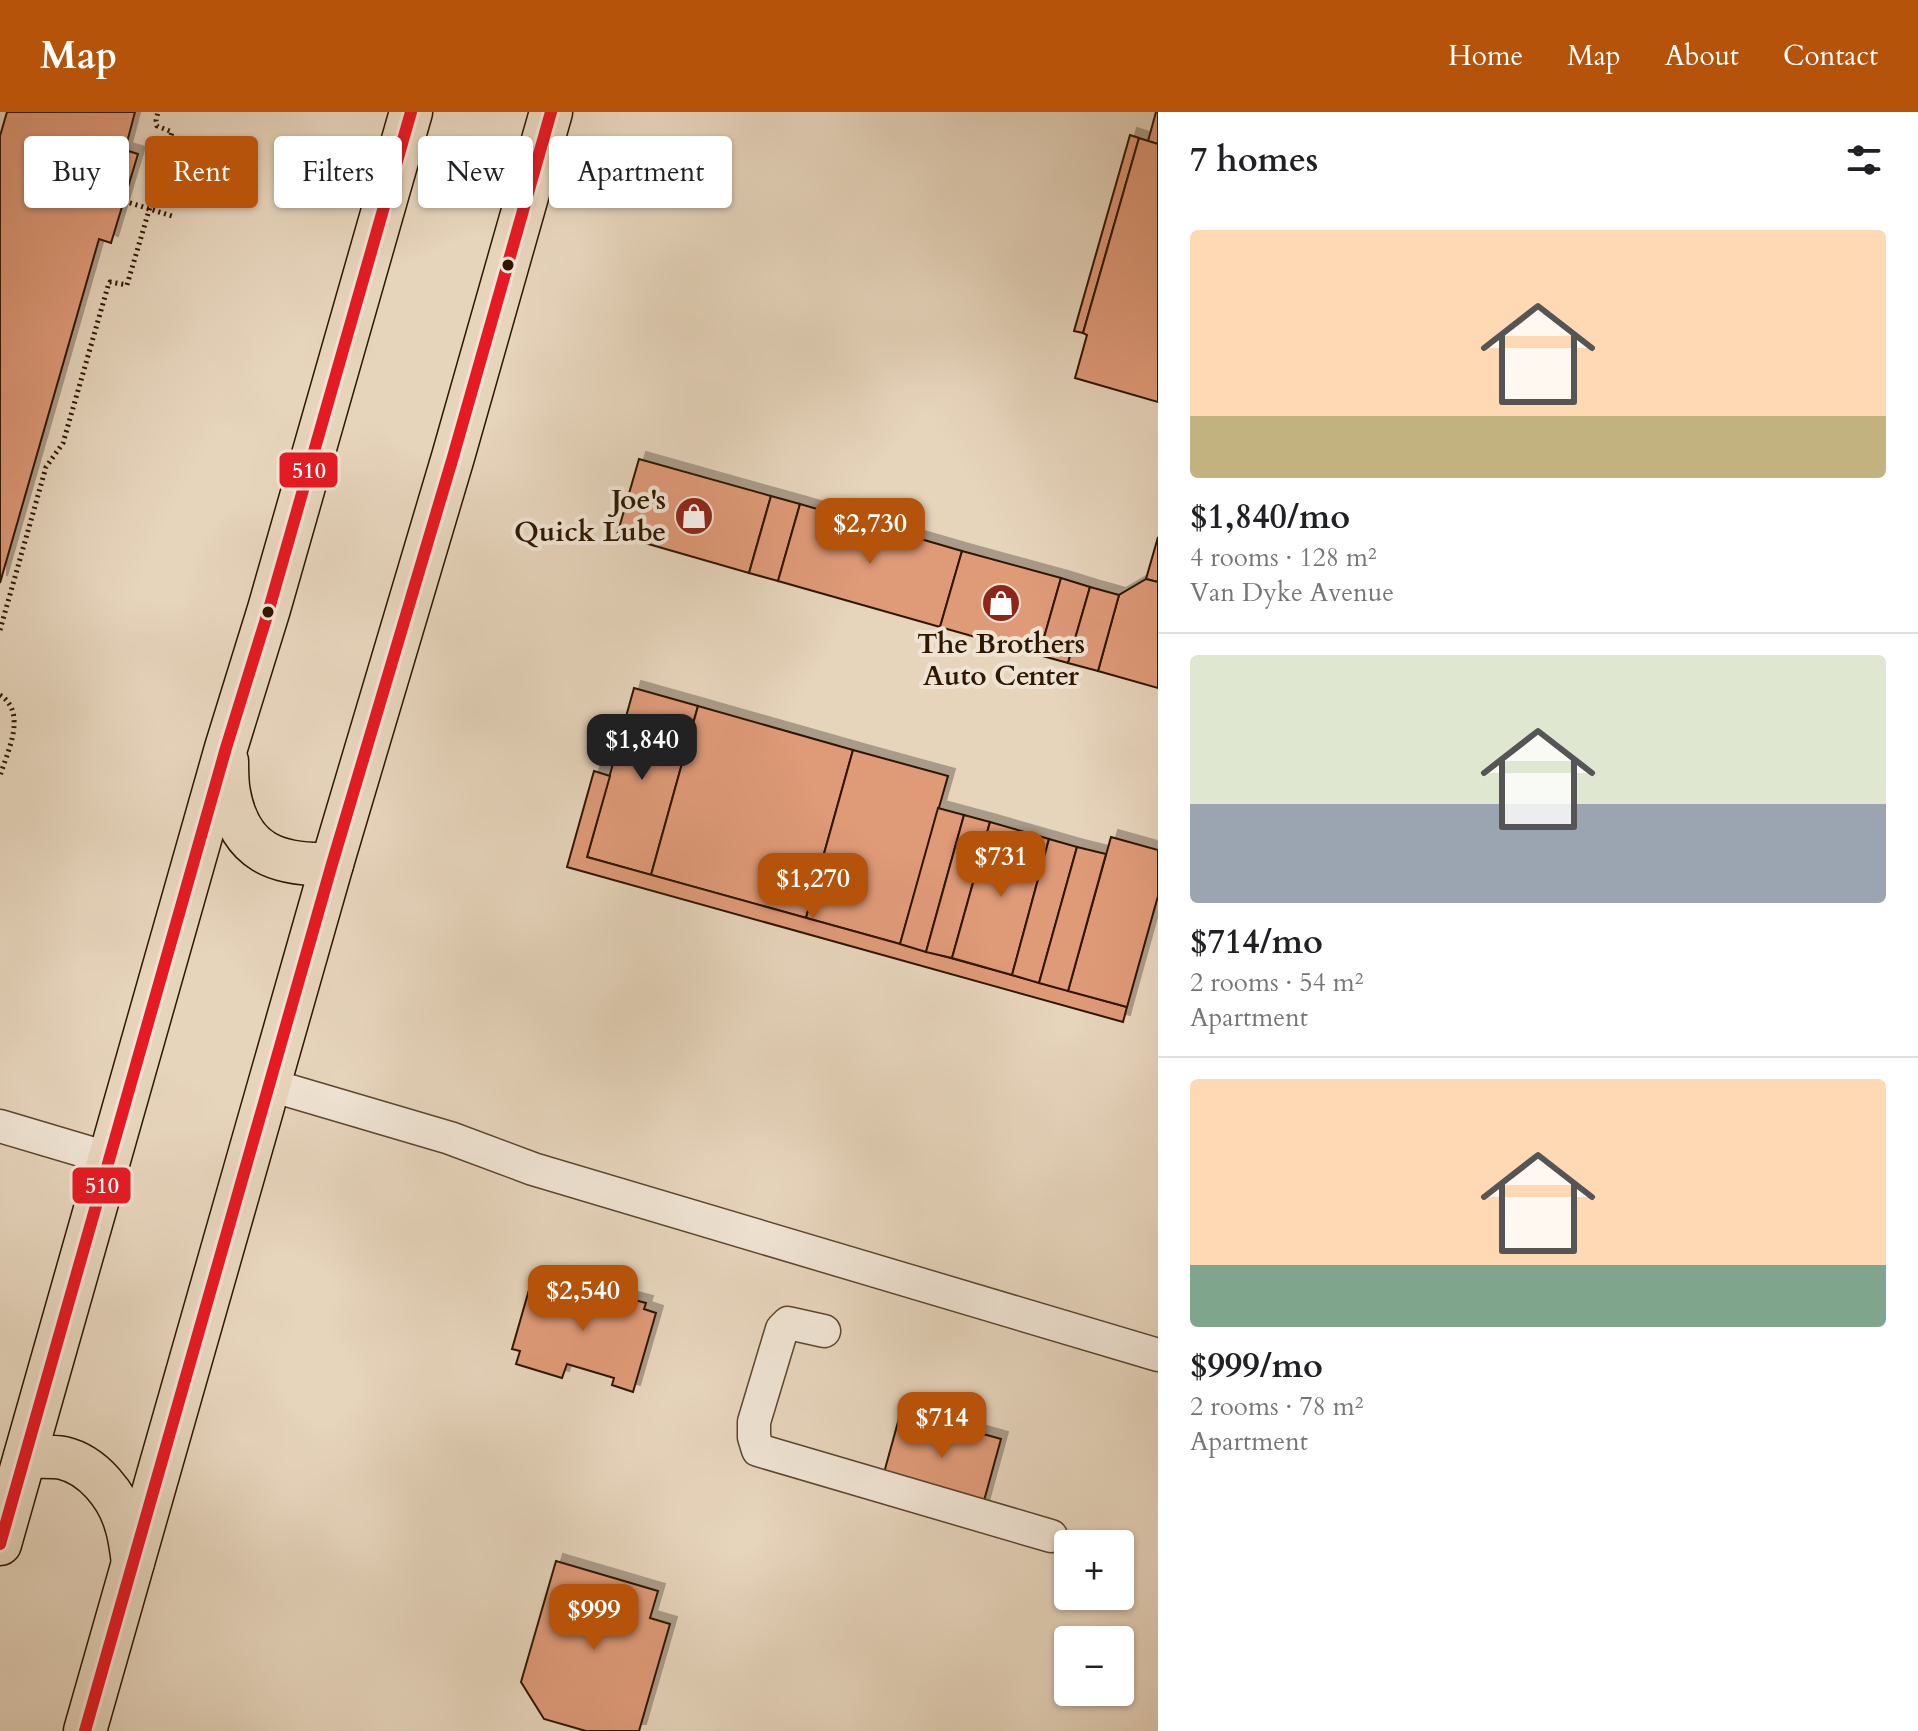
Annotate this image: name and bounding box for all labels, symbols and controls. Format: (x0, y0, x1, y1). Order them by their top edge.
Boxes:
text: Map (40, 30, 117, 82)
text: Home (1448, 37, 1523, 75)
text: Map (1567, 37, 1621, 75)
text: About (1665, 37, 1739, 75)
text: Contact (1783, 37, 1878, 75)
chip: Buy (24, 136, 129, 208)
chip: Rent (145, 136, 258, 208)
chip: Filters (274, 136, 402, 208)
chip: New (418, 136, 533, 208)
chip: Apartment (549, 136, 732, 208)
text: 7 homes (1190, 137, 1318, 183)
icon: filters (1842, 138, 1886, 182)
unlabelled marker (500, 257, 516, 273)
icon: home (1466, 282, 1610, 426)
line badge: 510 (278, 451, 339, 489)
text: 510 (292, 456, 326, 486)
place label: Joe's Quick Lube (514, 481, 666, 551)
text: $1,840/mo (1190, 494, 1350, 540)
shop icon: Joe's Quick Lube (673, 495, 715, 537)
pin: $2,730 (805, 498, 935, 566)
text: $2,730 (833, 506, 907, 541)
text: 4 rooms · 128 m² (1190, 540, 1377, 575)
text: Van Dyke Avenue (1190, 575, 1394, 610)
shop icon: The Brothers Auto Center (980, 582, 1022, 624)
unlabelled marker (260, 604, 276, 620)
place label: The Brothers Auto Center (917, 625, 1085, 695)
icon: home (1466, 707, 1610, 851)
pin: $1,840 (577, 714, 707, 782)
text: $1,840 (605, 722, 679, 757)
pin: $731 (954, 831, 1048, 899)
text: $731 (974, 839, 1028, 874)
pin: $1,270 (748, 853, 878, 921)
text: $1,270 (776, 861, 850, 896)
text: $714/mo (1190, 919, 1323, 965)
text: 2 rooms · 54 m² (1190, 965, 1363, 1000)
text: Apartment (1190, 1000, 1308, 1035)
icon: home (1466, 1131, 1610, 1275)
line badge: 510 (71, 1166, 132, 1205)
text: 510 (85, 1171, 119, 1201)
pin: $2,540 (518, 1265, 648, 1333)
text: $2,540 (546, 1273, 620, 1308)
text: $999/mo (1190, 1343, 1323, 1389)
text: 2 rooms · 78 m² (1190, 1389, 1363, 1424)
pin: $714 (895, 1392, 989, 1460)
text: $714 (915, 1400, 969, 1435)
text: Apartment (1190, 1424, 1308, 1459)
map controls (1054, 1530, 1134, 1706)
button: + (1054, 1530, 1134, 1610)
pin: $999 (547, 1584, 641, 1652)
text: $999 (567, 1592, 621, 1627)
button: − (1054, 1626, 1134, 1706)

